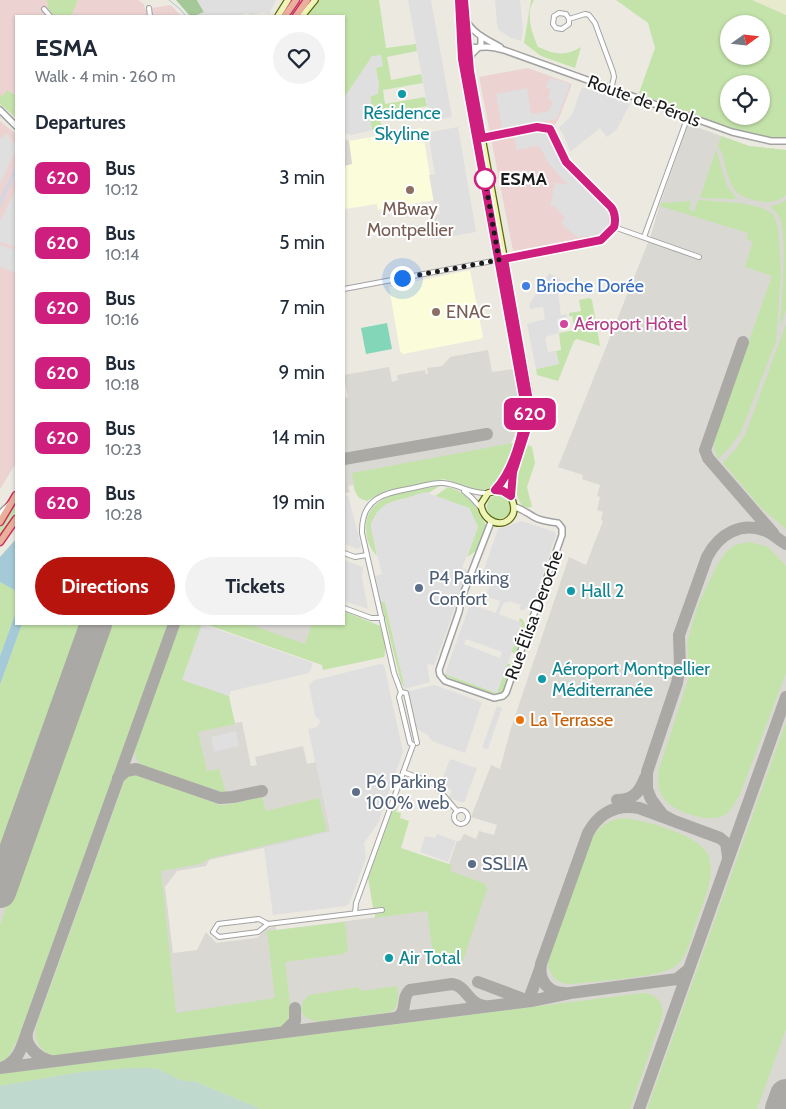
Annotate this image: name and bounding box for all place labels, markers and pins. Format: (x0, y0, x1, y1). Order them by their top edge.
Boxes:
marker: Résidence Skyline (396, 88, 408, 100)
place label: Résidence Skyline (363, 102, 441, 145)
marker: ESMA (474, 168, 496, 190)
place label: ESMA (500, 168, 548, 190)
marker: MBway Montpellier (404, 184, 416, 196)
place label: MBway Montpellier (367, 198, 454, 241)
place label: Brioche Dorée (536, 275, 644, 297)
marker: Brioche Dorée (520, 280, 532, 292)
place label: ENAC (446, 301, 491, 323)
marker: ENAC (430, 306, 442, 318)
place label: Aéroport Hôtel (574, 313, 688, 335)
marker: Aéroport Hôtel (558, 318, 570, 330)
place label: P4 Parking Confort (429, 567, 510, 610)
place label: Hall 2 (581, 580, 624, 602)
marker: P4 Parking Confort (413, 582, 425, 594)
marker: Hall 2 (565, 585, 577, 597)
place label: Aéroport Montpellier Méditerranée (552, 658, 710, 701)
marker: Aéroport Montpellier Méditerranée (536, 673, 548, 685)
place label: La Terrasse (530, 709, 613, 731)
marker: La Terrasse (514, 714, 526, 726)
place label: P6 Parking 100% web (366, 771, 449, 814)
marker: P6 Parking 100% web (350, 786, 362, 798)
place label: SSLIA (482, 853, 528, 875)
marker: SSLIA (466, 858, 478, 870)
place label: Air Total (399, 947, 461, 969)
marker: Air Total (383, 952, 395, 964)

